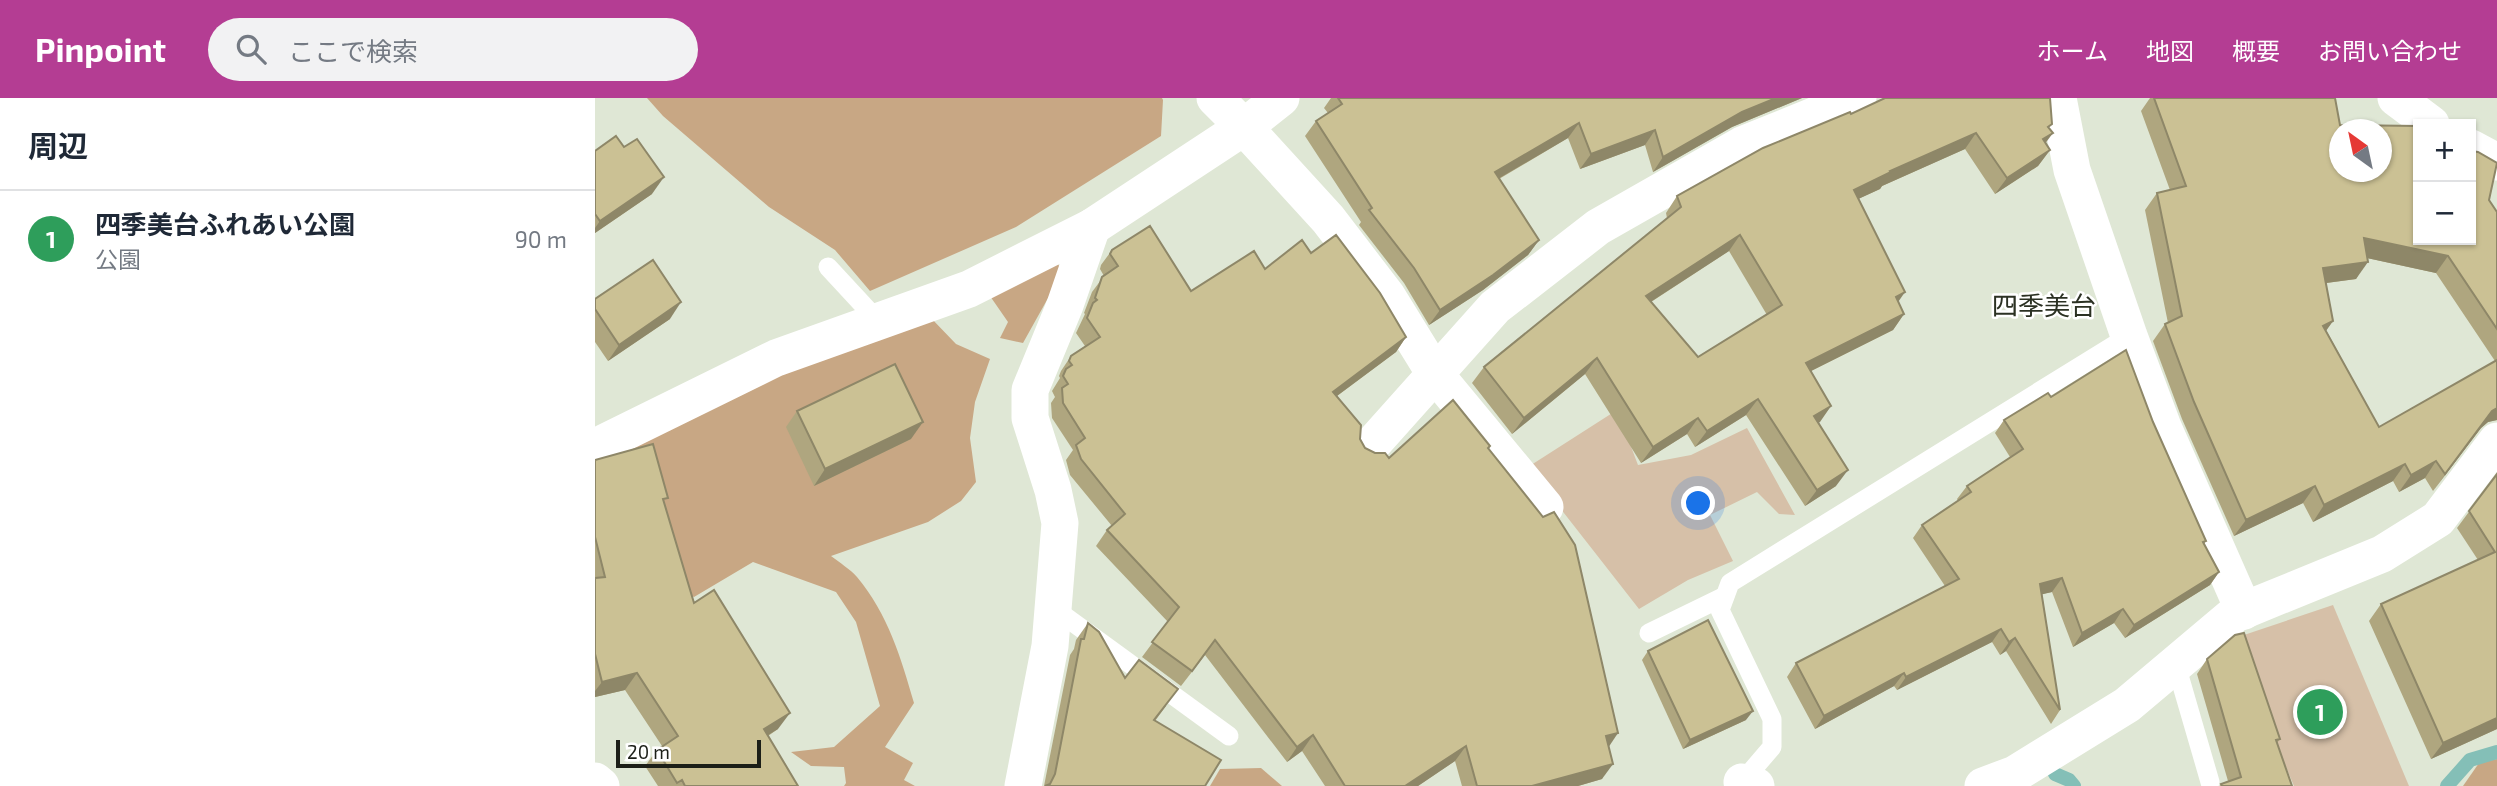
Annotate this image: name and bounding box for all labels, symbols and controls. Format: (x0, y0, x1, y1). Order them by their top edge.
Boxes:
search box (208, 18, 698, 81)
text: Pinpoint (35, 29, 166, 69)
icon: search (232, 30, 270, 68)
text: ここで検索 (288, 35, 418, 66)
text: ホーム (2037, 36, 2108, 65)
text: 地図 (2146, 36, 2194, 65)
text: 概要 (2232, 36, 2280, 65)
text: お問い合わせ (2318, 36, 2462, 65)
north arrow (2329, 119, 2392, 182)
map controls (2413, 119, 2476, 245)
button: + (2413, 119, 2476, 182)
text: 周辺 (28, 127, 88, 163)
button: − (2413, 182, 2476, 245)
text: 四季美台ふれあい公園 (95, 208, 355, 239)
text: 1 (46, 225, 56, 253)
text: 90 m (515, 225, 567, 253)
text: 公園 (95, 245, 141, 273)
district label: 四季美台 (1992, 289, 2096, 320)
your location (1681, 486, 1715, 520)
pin: 1 (2297, 686, 2343, 738)
scale bar (616, 737, 761, 769)
text: 20 m (627, 740, 670, 763)

